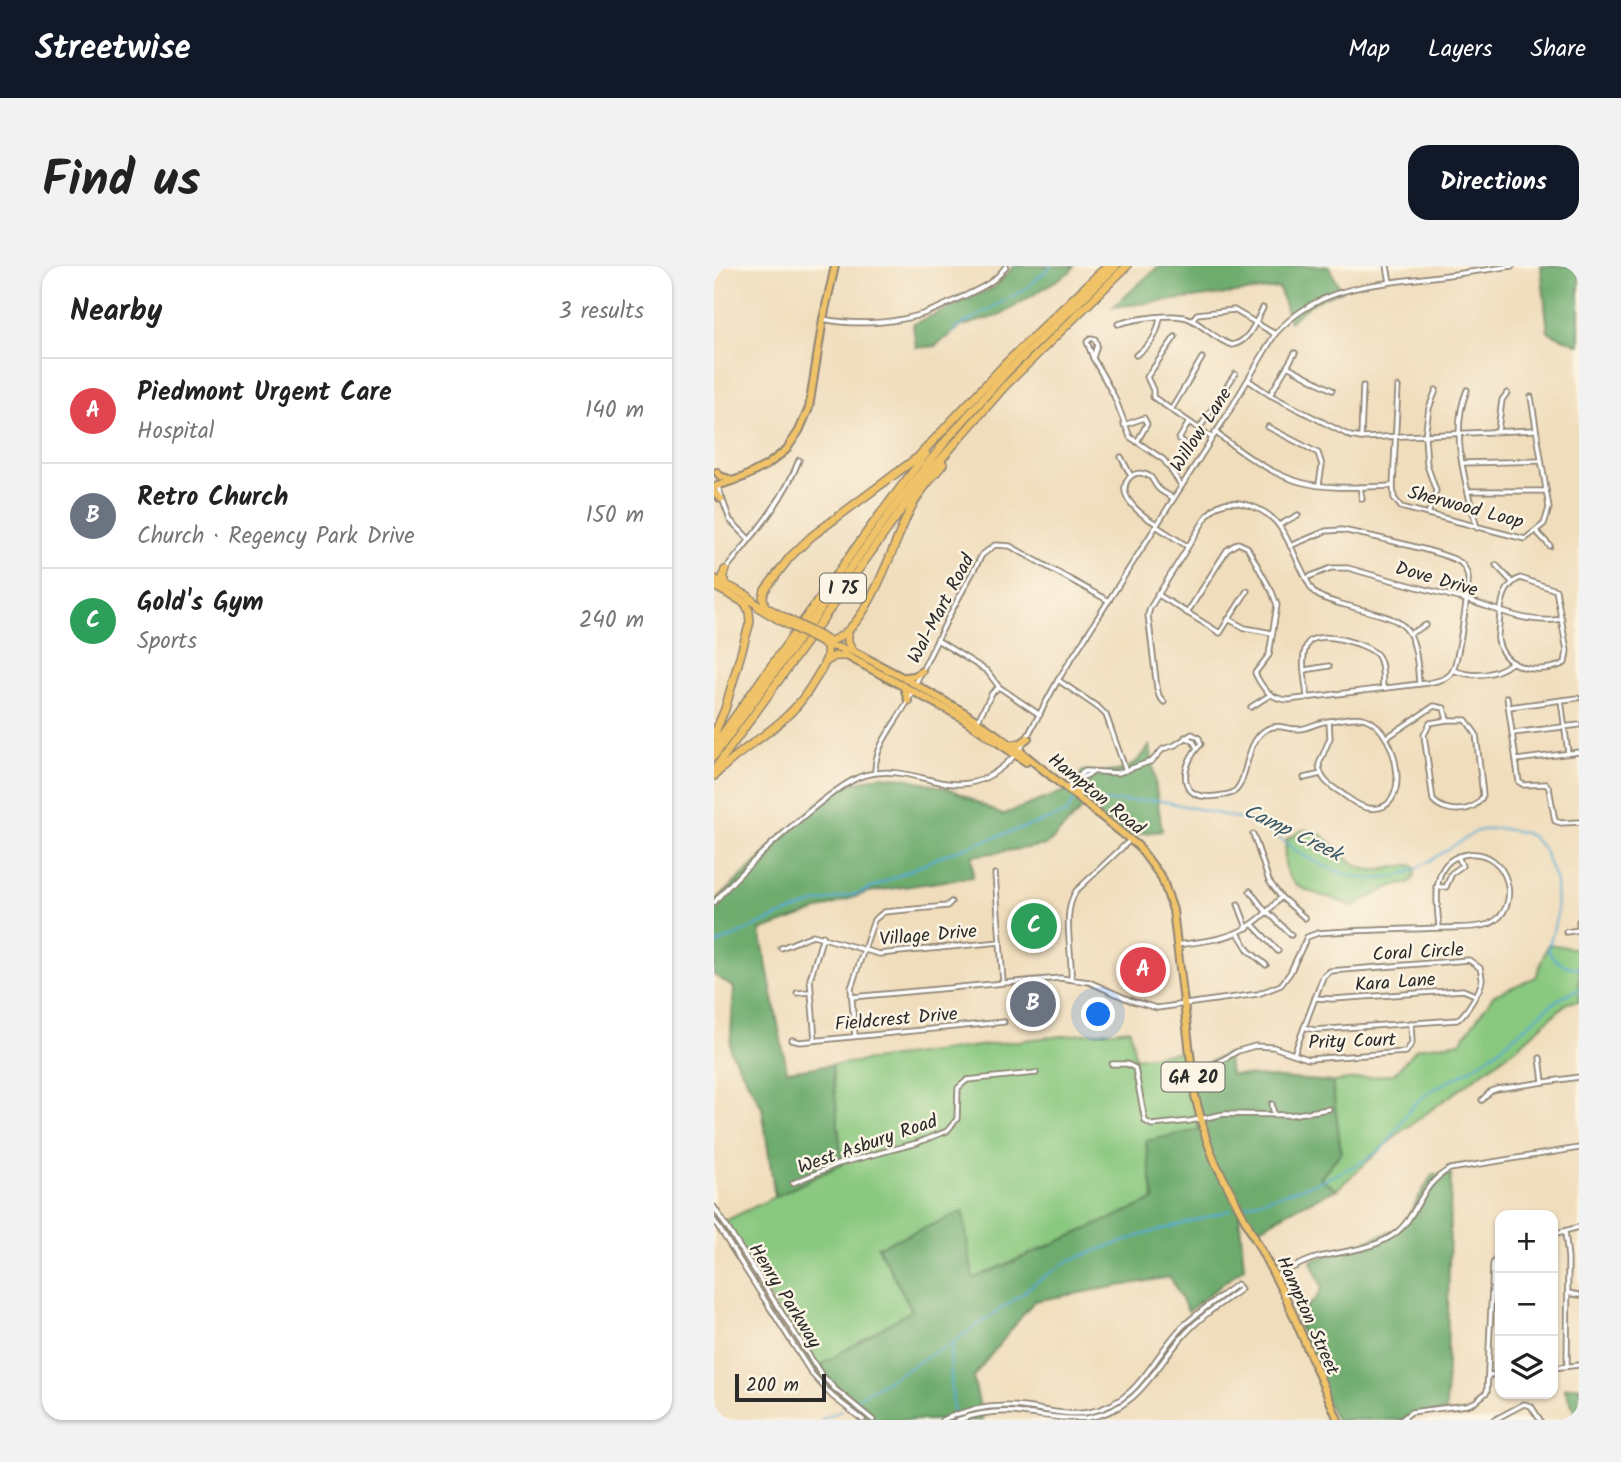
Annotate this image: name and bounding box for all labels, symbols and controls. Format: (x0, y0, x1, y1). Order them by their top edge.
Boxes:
text: Streetwise (35, 23, 191, 76)
text: Map (1348, 30, 1390, 69)
text: Layers (1428, 30, 1492, 69)
text: Share (1530, 30, 1586, 69)
text: Find us (42, 143, 200, 221)
button: Directions (1408, 145, 1579, 220)
text: Nearby (70, 288, 162, 336)
text: 3 results (558, 294, 644, 330)
text: Piedmont Urgent Care (137, 372, 392, 414)
street label: Willow Lane (1163, 381, 1241, 478)
text: A (86, 393, 100, 429)
text: 140 m (585, 393, 644, 429)
text: Hospital (137, 414, 214, 450)
text: Retro Church (137, 477, 288, 519)
street label: Sherwood Loop (1404, 478, 1527, 538)
text: B (86, 498, 100, 534)
text: 150 m (585, 498, 644, 534)
text: Church · Regency Park Drive (137, 519, 415, 555)
street label: Wal-Mart Road (900, 548, 984, 669)
street label: Dove Drive (1392, 554, 1482, 606)
road number: I 75 (820, 574, 866, 602)
text: Gold's Gym (137, 582, 264, 624)
text: C (86, 603, 100, 639)
text: 240 m (579, 603, 644, 639)
text: Sports (137, 624, 197, 660)
street label: Hampton Road (1041, 746, 1151, 844)
water label: Camp Creek (1238, 795, 1350, 873)
pin: C (1011, 900, 1057, 952)
street label: Village Drive (878, 917, 979, 955)
street label: Coral Circle (1372, 936, 1465, 970)
pin: A (1120, 944, 1166, 996)
street label: Kara Lane (1354, 965, 1437, 1001)
pin: B (1010, 978, 1056, 1030)
your location (1081, 997, 1115, 1031)
street label: Fieldcrest Drive (834, 1000, 959, 1040)
street label: Prity Court (1308, 1025, 1397, 1059)
road number: GA 20 (1162, 1062, 1224, 1092)
street label: West Asbury Road (794, 1107, 942, 1183)
map controls (1495, 1210, 1558, 1399)
button: + (1495, 1210, 1558, 1273)
street label: Henry Parkway (740, 1238, 829, 1356)
street label: Hampton Street (1267, 1251, 1347, 1381)
button: − (1495, 1273, 1558, 1336)
button: layers (1495, 1336, 1558, 1399)
scale bar (735, 1371, 826, 1403)
text: 200 m (746, 1371, 799, 1401)

